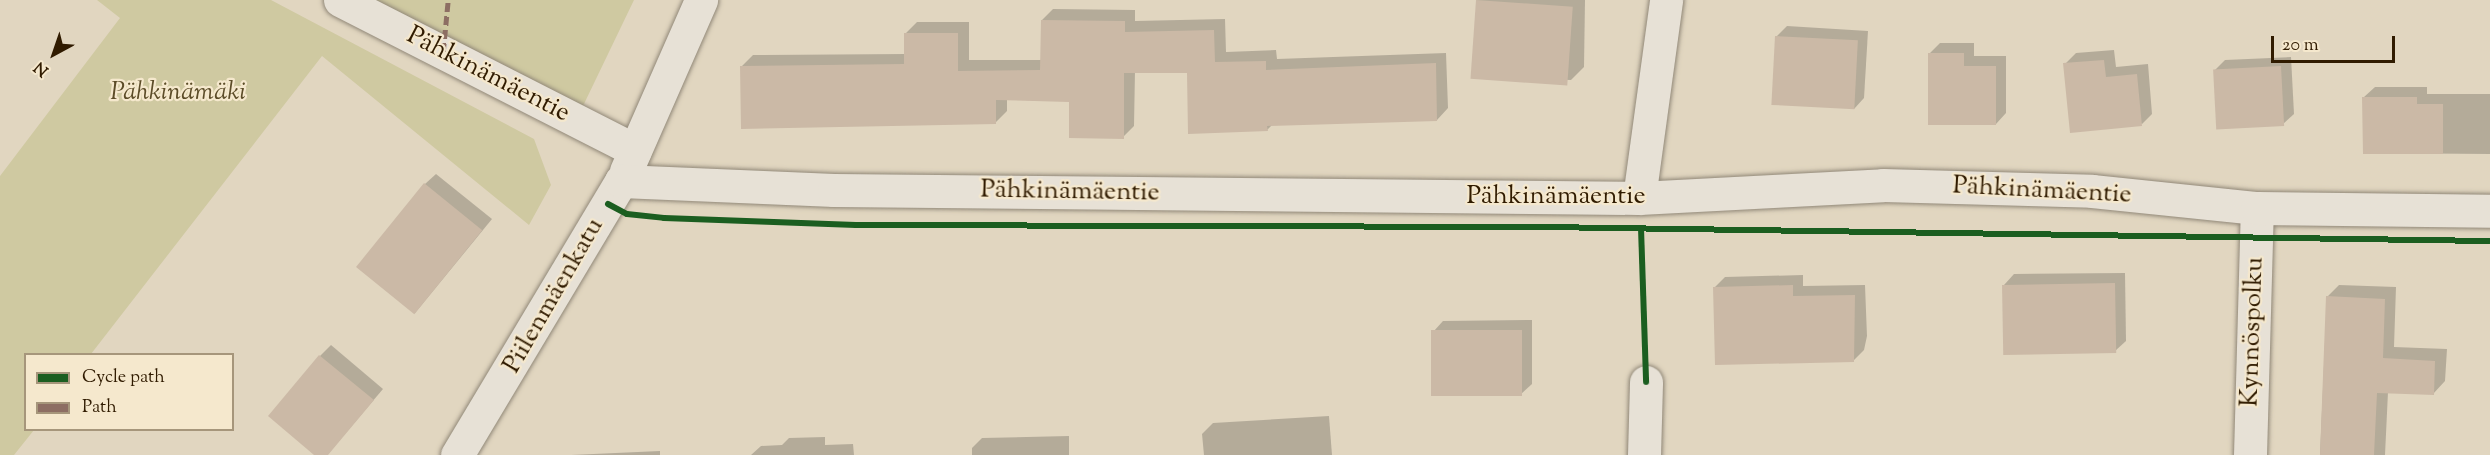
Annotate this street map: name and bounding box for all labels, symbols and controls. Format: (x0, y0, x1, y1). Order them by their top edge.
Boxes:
street label: Pähkinämäentie (401, 20, 575, 130)
north arrow (24, 24, 84, 84)
scale bar (2274, 24, 2398, 62)
text: 20 m (2282, 33, 2319, 59)
text: N (30, 55, 54, 81)
park label: Pähkinämäki (110, 77, 246, 109)
street label: Pähkinämäentie (1952, 171, 2132, 211)
street label: Pähkinämäentie (980, 175, 1160, 209)
street label: Pähkinämäentie (1466, 181, 1646, 213)
street label: Piilenmäenkatu (497, 213, 611, 379)
street label: Kynnöspolku (2235, 257, 2271, 407)
legend (24, 353, 234, 431)
text: Cycle path (82, 365, 165, 391)
text: Path (82, 395, 117, 421)

